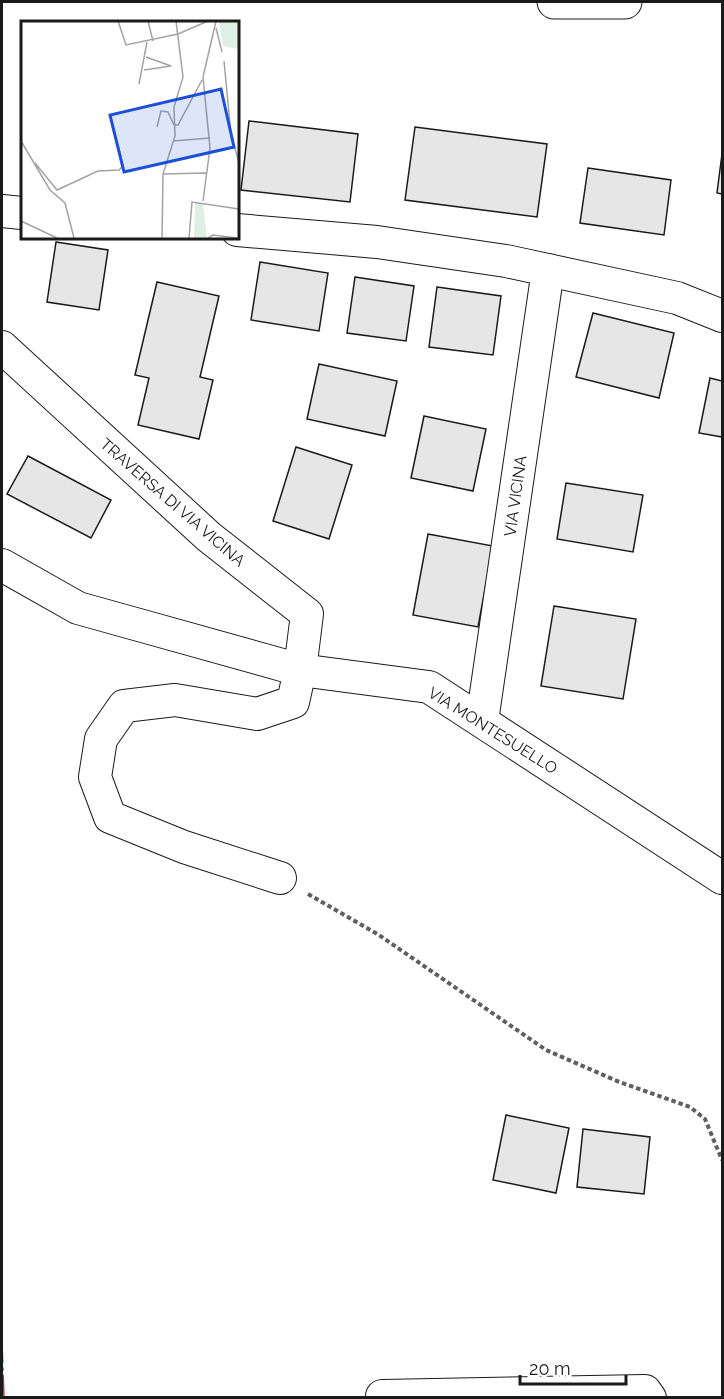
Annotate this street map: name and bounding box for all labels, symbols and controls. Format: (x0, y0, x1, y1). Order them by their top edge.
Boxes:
inset map (21, 21, 238, 238)
street label: TRAVERSA DI VIA VICINA (96, 434, 249, 571)
street label: VIA VICINA (500, 454, 531, 538)
street label: VIA MONTESUELLO (425, 683, 561, 778)
scale bar (520, 1348, 626, 1386)
text: 20 m (529, 1358, 571, 1379)

